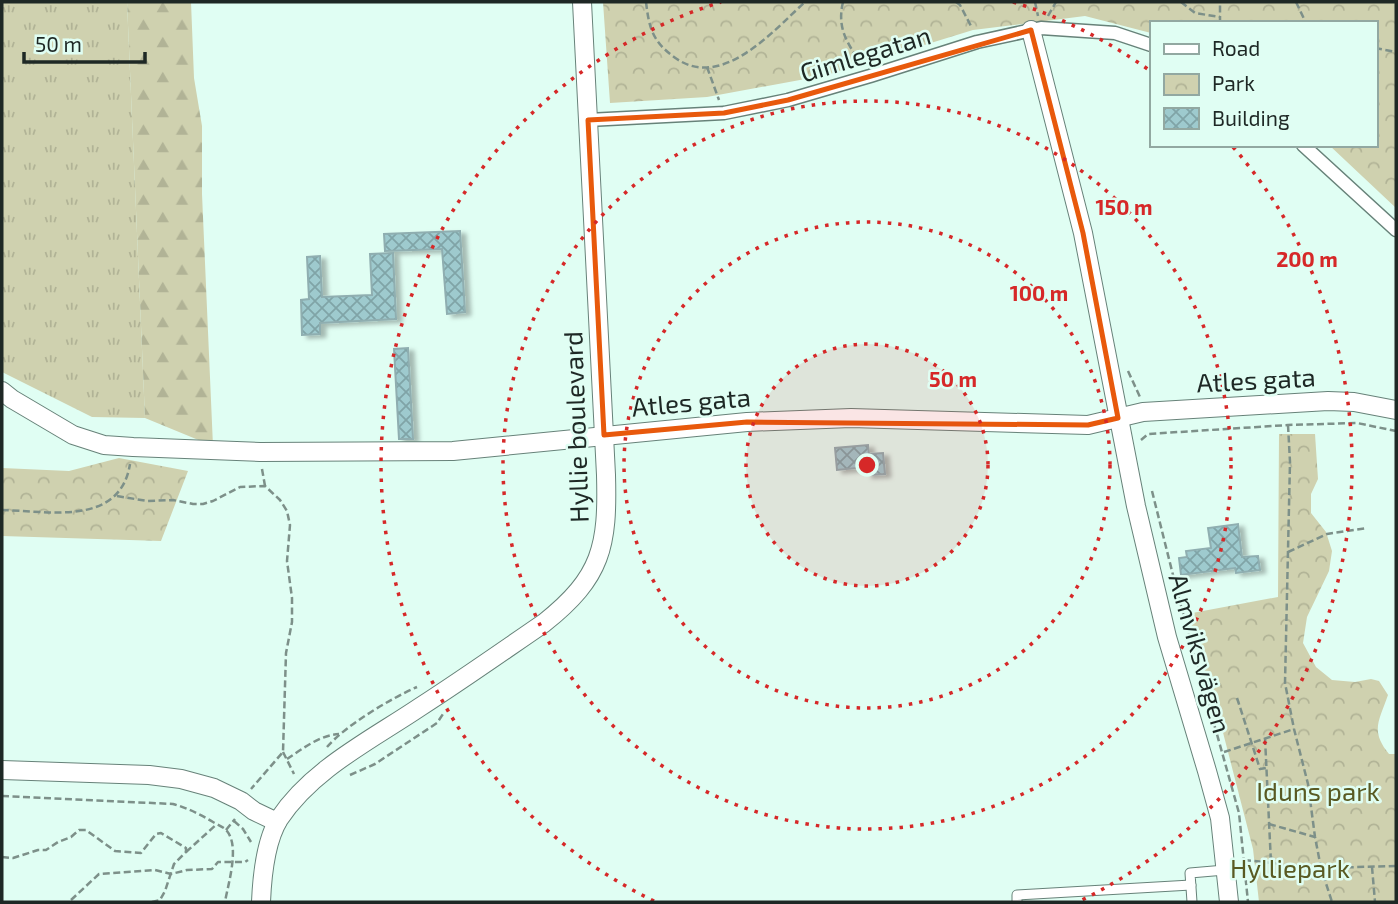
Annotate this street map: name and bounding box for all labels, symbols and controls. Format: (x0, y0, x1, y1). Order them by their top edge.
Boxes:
street label: Gimlegatan (796, 18, 934, 88)
scale bar (24, 21, 145, 65)
legend (1150, 21, 1377, 147)
text: 50 m (35, 31, 82, 56)
text: Road (1212, 35, 1260, 60)
text: Park (1212, 70, 1255, 95)
text: Building (1212, 105, 1290, 130)
text: 150 m (1096, 194, 1152, 219)
text: 200 m (1276, 246, 1338, 271)
text: 100 m (1010, 280, 1068, 305)
street label: Hyllie boulevard (556, 331, 594, 523)
street label: Atles gata (1196, 360, 1316, 398)
text: 50 m (929, 366, 977, 391)
street label: Atles gata (630, 380, 752, 422)
centre of rings (855, 453, 879, 477)
street label: Almviksvägen (1163, 570, 1239, 736)
park label: Iduns park (1256, 775, 1380, 806)
park label: Hylliepark (1230, 852, 1350, 883)

